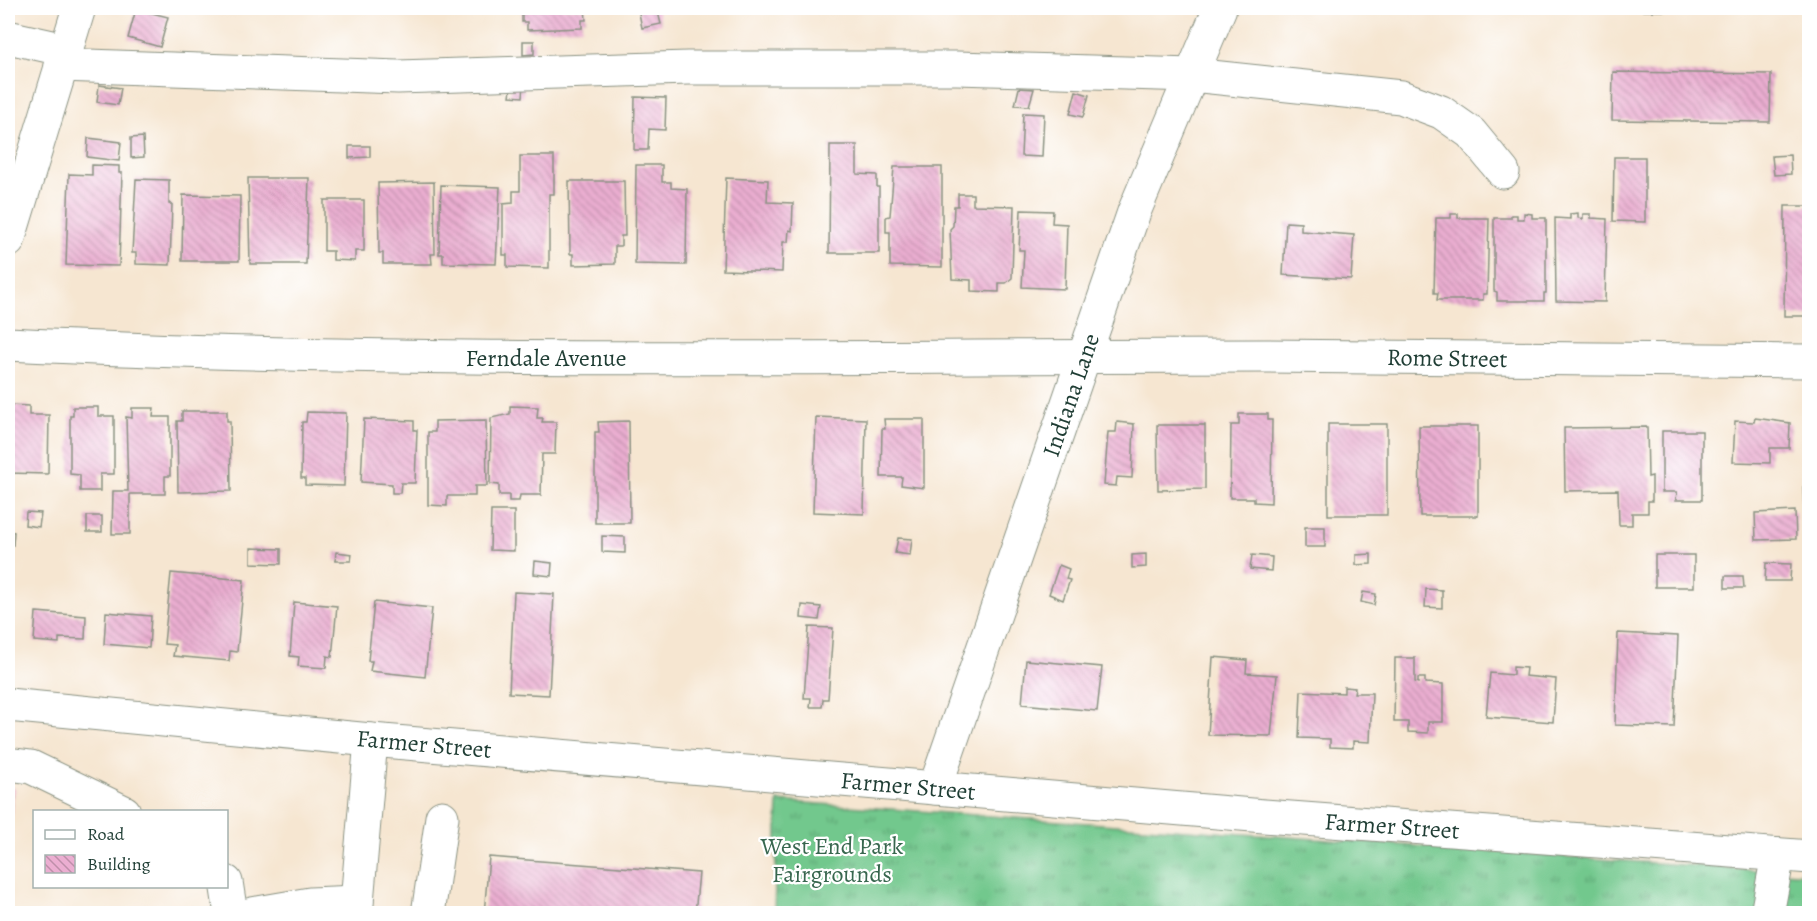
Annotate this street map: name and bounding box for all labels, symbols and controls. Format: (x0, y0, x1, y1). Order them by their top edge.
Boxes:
street label: Indiana Lane (1035, 329, 1107, 461)
street label: Rome Street (1387, 341, 1508, 375)
street label: Ferndale Avenue (465, 342, 627, 374)
street label: Farmer Street (355, 722, 493, 766)
street label: Farmer Street (839, 764, 977, 808)
street label: Farmer Street (1323, 805, 1461, 847)
legend (33, 810, 228, 888)
text: Road (87, 822, 125, 846)
park label: West End Park Fairgrounds (760, 830, 904, 890)
text: Building (87, 852, 151, 876)

